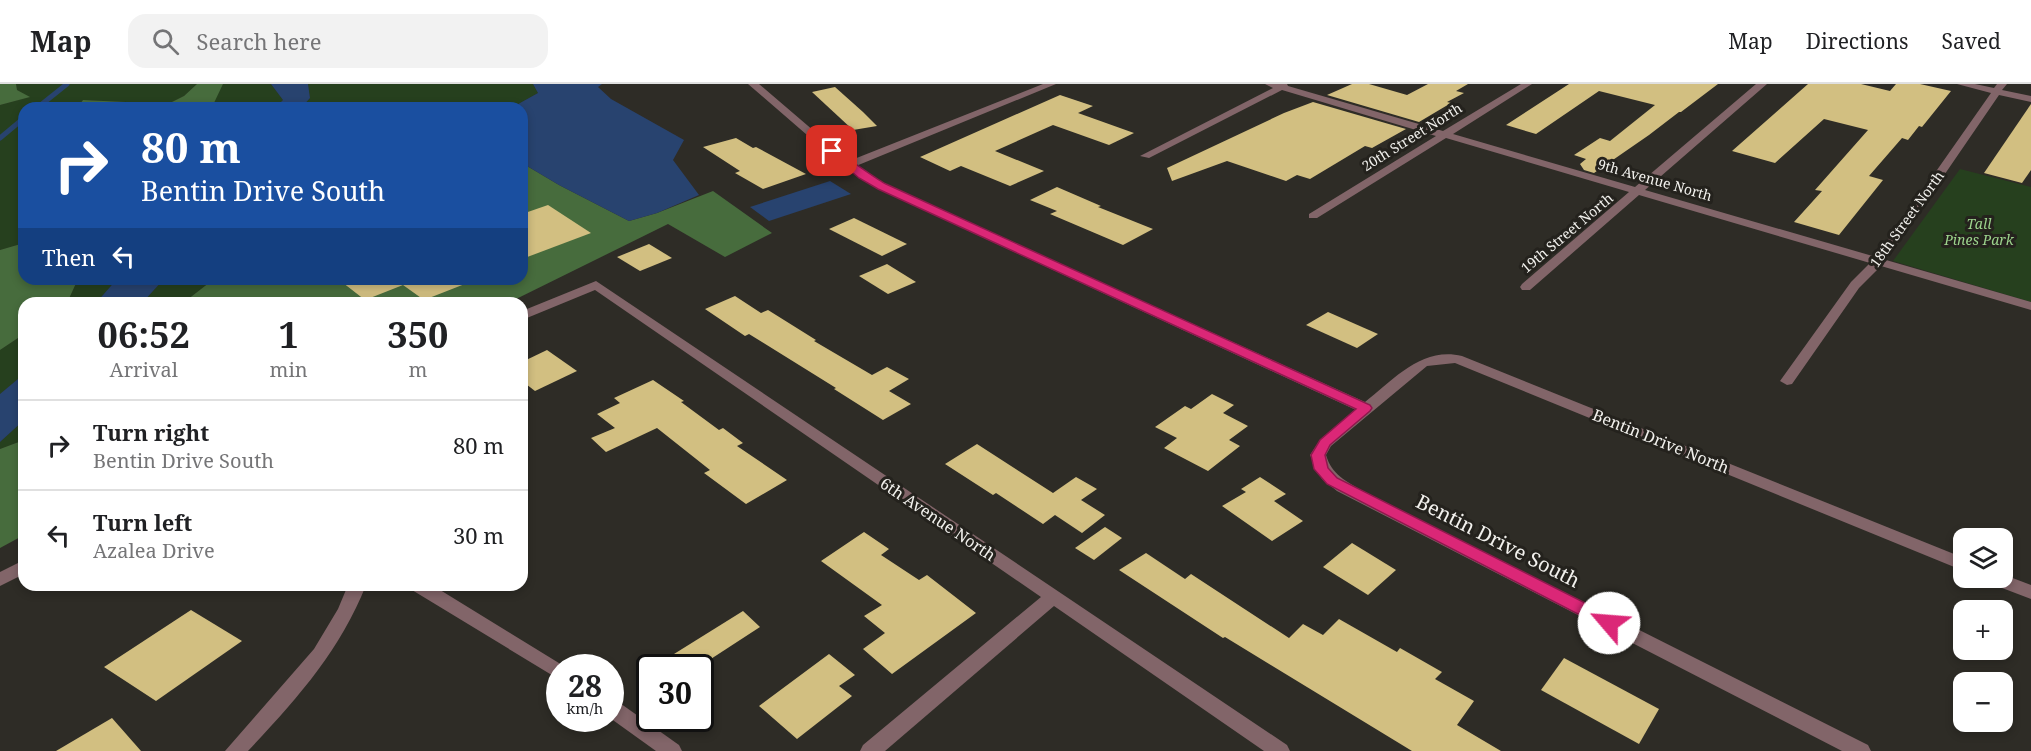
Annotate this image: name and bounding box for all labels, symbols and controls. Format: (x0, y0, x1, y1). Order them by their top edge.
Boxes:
search box (128, 14, 548, 68)
text: Map (30, 22, 92, 60)
icon: search (149, 25, 182, 58)
text: Search here (197, 26, 321, 56)
text: Map (1728, 27, 1773, 55)
text: Directions (1806, 27, 1908, 55)
text: Saved (1941, 27, 2001, 55)
street label: 20th Street North (1358, 98, 1466, 175)
text: 80 m (141, 118, 241, 175)
pin (806, 125, 857, 176)
icon: right (42, 126, 120, 204)
icon: arrive (815, 134, 848, 167)
street label: 9th Avenue North (1596, 154, 1715, 205)
street label: 18th Street North (1865, 167, 1948, 271)
text: Bentin Drive South (141, 172, 385, 209)
street label: 19th Street North (1517, 188, 1617, 277)
park label: Tall Pines Park (1943, 214, 2015, 249)
icon: left (107, 240, 140, 273)
text: Then (42, 242, 95, 272)
text: 06:52 (98, 310, 190, 359)
text: 1 (278, 310, 299, 359)
text: 350 (387, 310, 448, 359)
text: Arrival (110, 356, 178, 383)
text: min (270, 356, 308, 383)
text: m (408, 356, 427, 383)
street label: Bentin Drive North (1589, 404, 1733, 478)
text: Turn right (93, 417, 209, 447)
icon: right (42, 429, 75, 462)
text: 80 m (453, 430, 504, 460)
text: Bentin Drive South (93, 447, 274, 474)
street label: 6th Avenue North (876, 472, 1000, 566)
street label: Bentin Drive South (1411, 487, 1585, 594)
text: Turn left (93, 507, 192, 537)
icon: left (42, 519, 75, 552)
text: 30 m (453, 520, 504, 550)
map controls (1953, 528, 2013, 732)
button: layers (1953, 528, 2013, 588)
text: Azalea Drive (93, 537, 215, 564)
position arrow (1577, 591, 1641, 655)
button: + (1953, 600, 2013, 660)
speed limit sign: 30 (636, 654, 714, 732)
text: 28 (568, 665, 602, 706)
button: − (1953, 672, 2013, 732)
text: km/h (567, 698, 603, 718)

